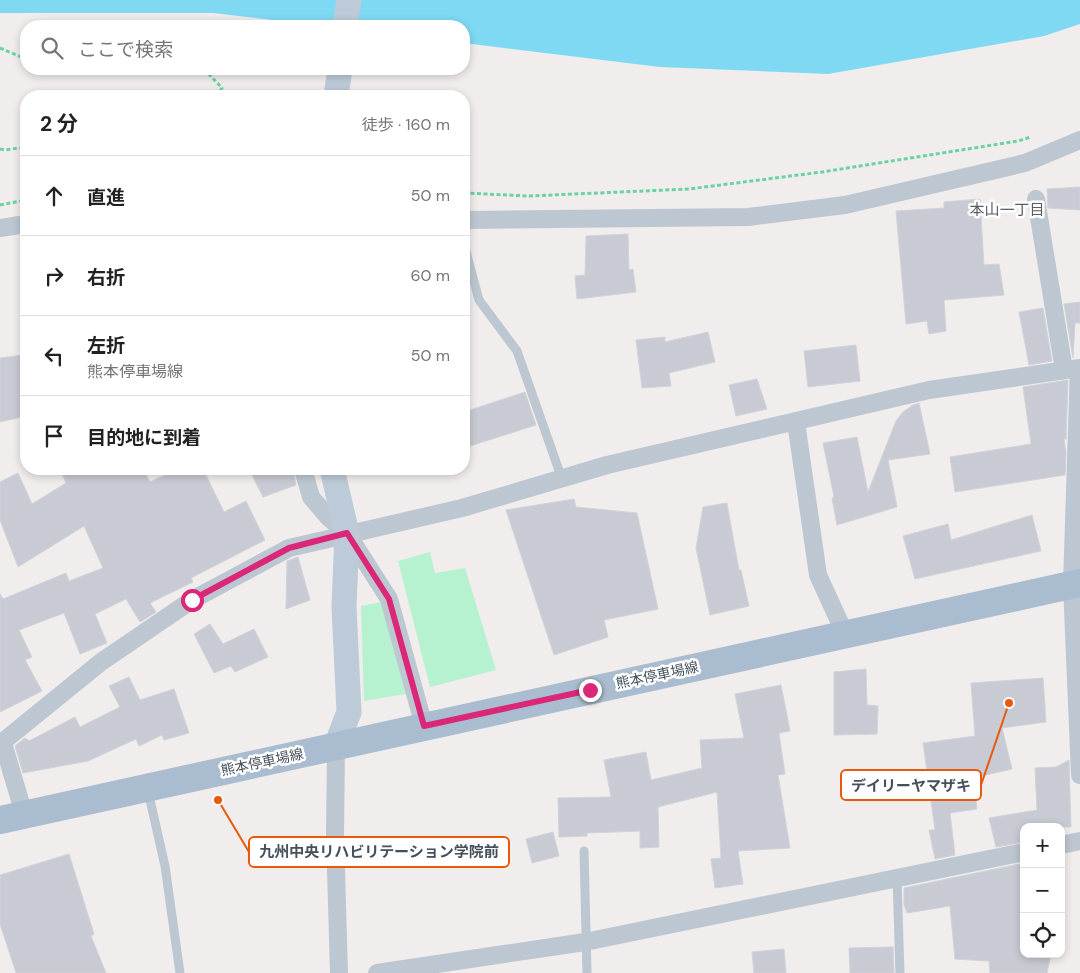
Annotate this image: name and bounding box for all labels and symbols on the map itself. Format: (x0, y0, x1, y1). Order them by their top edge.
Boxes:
district label: 本山一丁目 (969, 200, 1045, 220)
route start (181, 589, 204, 612)
street label: 熊本停車場線 (614, 657, 700, 693)
route end (579, 679, 602, 702)
street label: 熊本停車場線 (219, 744, 305, 780)
callout: デイリーヤマザキ (841, 770, 981, 800)
text: デイリーヤマザキ (851, 776, 971, 796)
callout: 九州中央リハビリテーション学院前 (249, 837, 509, 867)
text: 九州中央リハビリテーション学院前 (259, 842, 499, 862)

